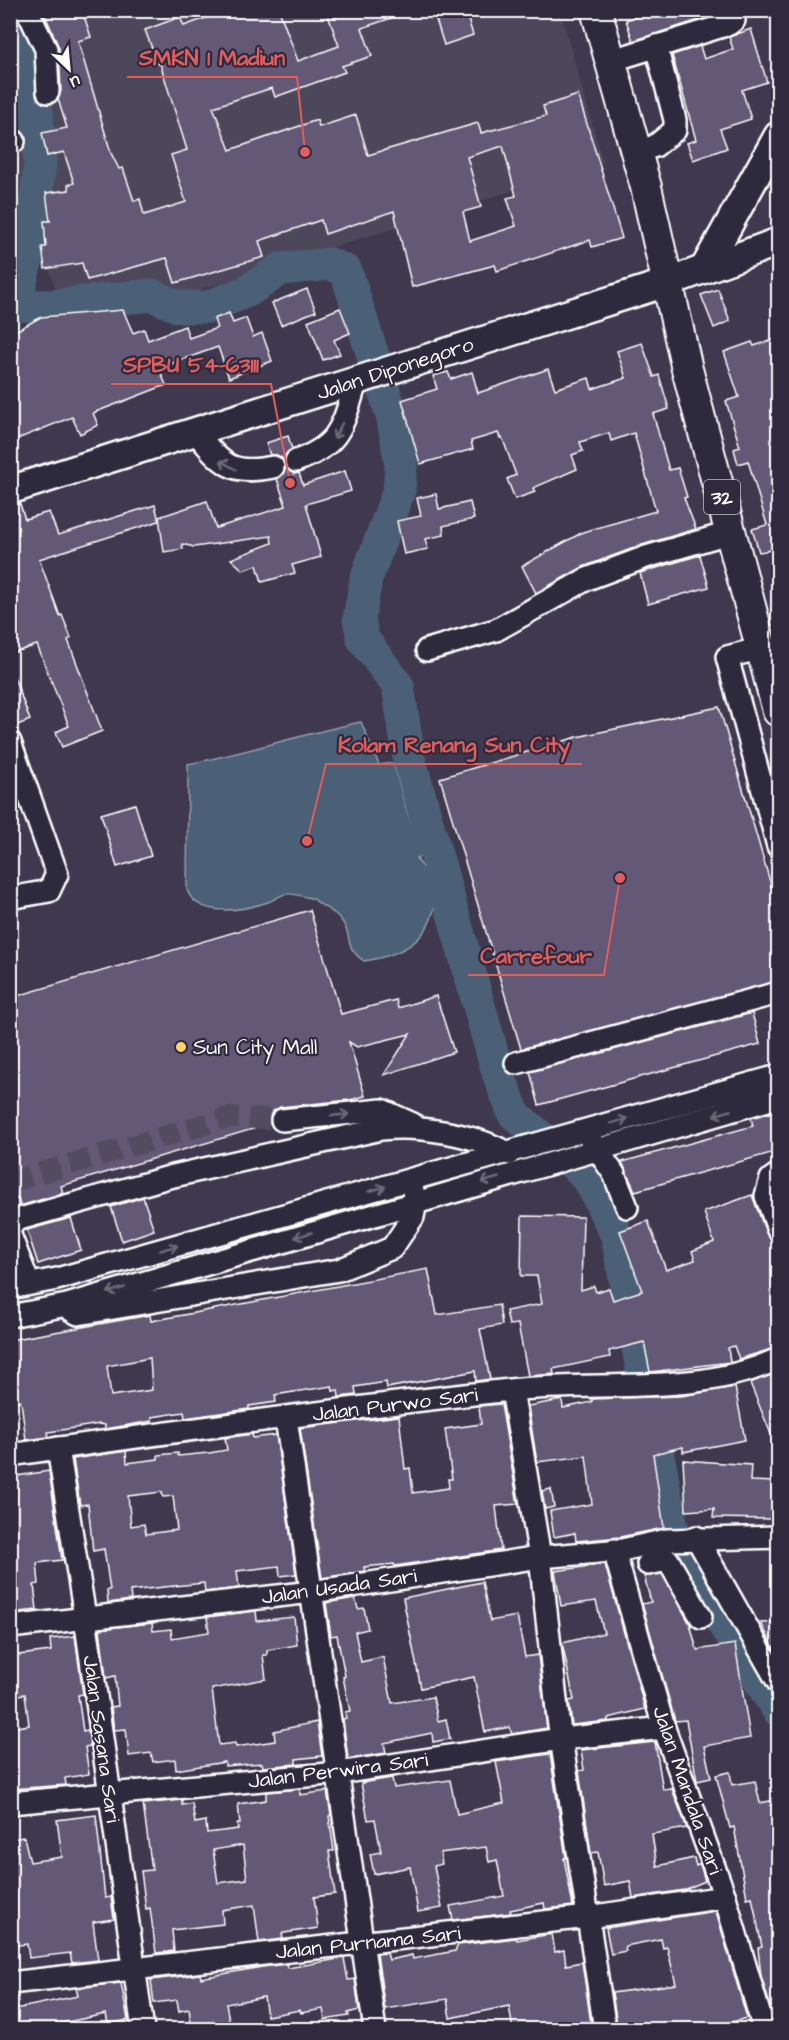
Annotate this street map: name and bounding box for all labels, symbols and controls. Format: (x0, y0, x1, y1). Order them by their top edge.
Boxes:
callout: SMKN 1 Madiun (127, 37, 297, 77)
north arrow (39, 39, 99, 99)
text: SMKN 1 Madiun (138, 43, 285, 74)
text: U (66, 70, 84, 93)
street label: Jalan Diponegoro (313, 329, 478, 409)
callout: SPBU 54-63111 (111, 344, 271, 384)
text: SPBU 54-63111 (122, 350, 259, 381)
one-way arrow (332, 422, 344, 439)
one-way arrow (220, 458, 237, 470)
road number: 32 (704, 480, 740, 514)
callout: Kolam Renang Sun City (326, 724, 582, 764)
text: Kolam Renang Sun City (338, 730, 571, 763)
callout: Carrefour (468, 935, 604, 975)
text: Carrefour (480, 941, 593, 972)
place label: Sun City Mall (193, 1033, 317, 1064)
marker: Sun City Mall (174, 1040, 188, 1054)
one-way arrow (713, 1107, 732, 1119)
one-way arrow (330, 1109, 349, 1120)
one-way arrow (609, 1115, 628, 1126)
one-way arrow (481, 1175, 500, 1186)
one-way arrow (367, 1182, 386, 1194)
one-way arrow (294, 1230, 313, 1241)
one-way arrow (159, 1241, 178, 1253)
one-way arrow (107, 1285, 126, 1296)
street label: Jalan Purwo Sari (311, 1380, 479, 1429)
street label: Jalan Usada Sari (260, 1561, 419, 1612)
street label: Jalan Sasana Sari (75, 1654, 128, 1825)
street label: Jalan Mandala Sari (645, 1702, 730, 1878)
street label: Jalan Perwira Sari (247, 1745, 430, 1796)
street label: Jalan Purnama Sari (274, 1918, 462, 1967)

